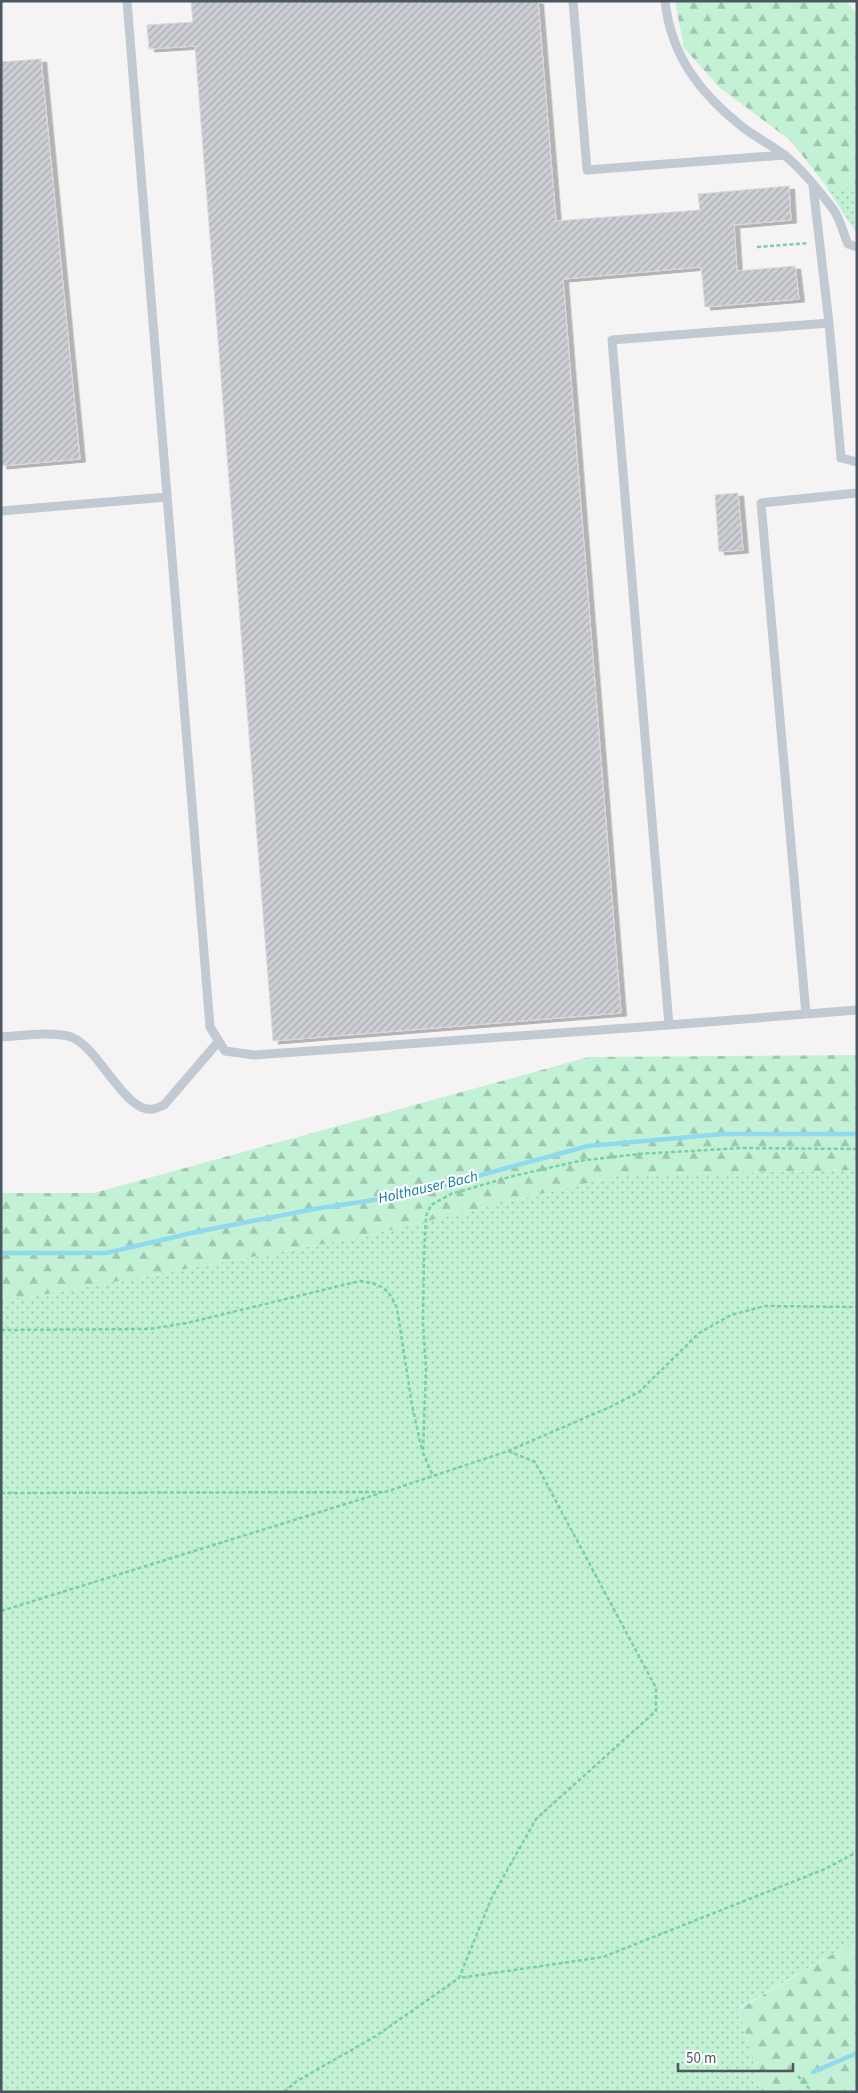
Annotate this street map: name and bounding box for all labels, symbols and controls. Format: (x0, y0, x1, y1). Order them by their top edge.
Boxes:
water label: Holthauser Bach (376, 1166, 480, 1209)
scale bar (678, 2040, 793, 2072)
text: 50 m (686, 2048, 716, 2069)

